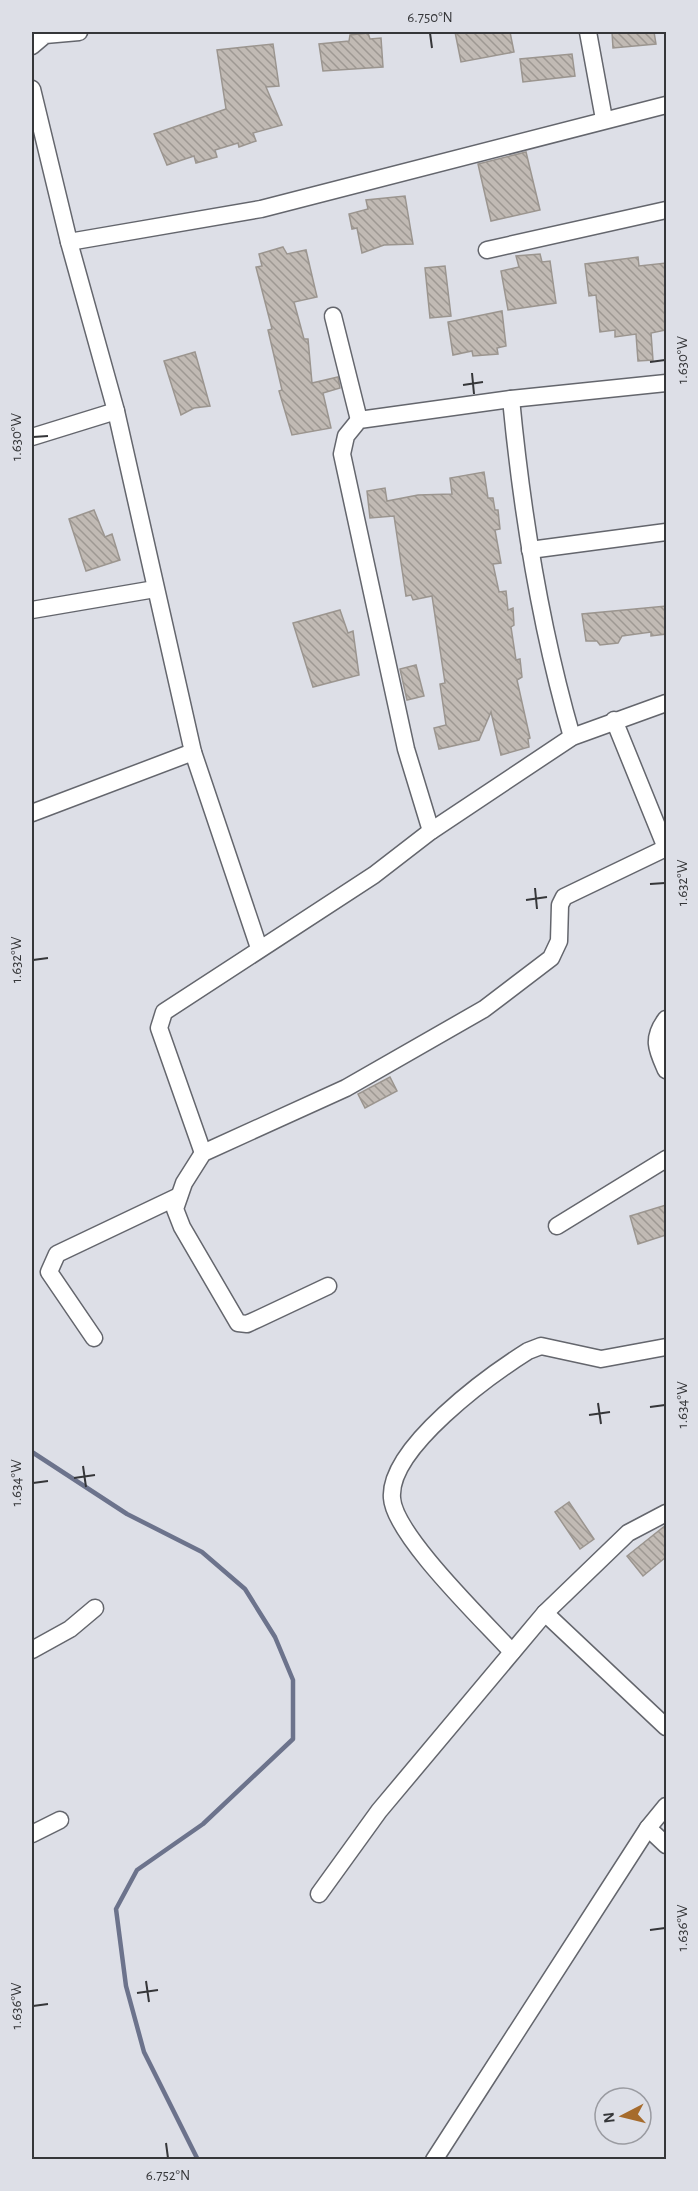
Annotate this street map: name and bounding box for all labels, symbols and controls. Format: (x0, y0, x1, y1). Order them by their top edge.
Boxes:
text: 6.750°N (407, 10, 453, 25)
text: 1.630°W (675, 336, 690, 384)
text: 1.630°W (9, 413, 24, 461)
text: 1.632°W (675, 859, 690, 906)
text: 1.632°W (9, 936, 24, 983)
text: 1.634°W (675, 1381, 690, 1429)
text: 1.634°W (9, 1459, 24, 1507)
text: 1.636°W (675, 1904, 690, 1951)
text: 1.636°W (9, 1982, 24, 2029)
north arrow (593, 2086, 653, 2146)
text: N (600, 2111, 618, 2124)
text: 6.752°N (146, 2168, 190, 2183)

